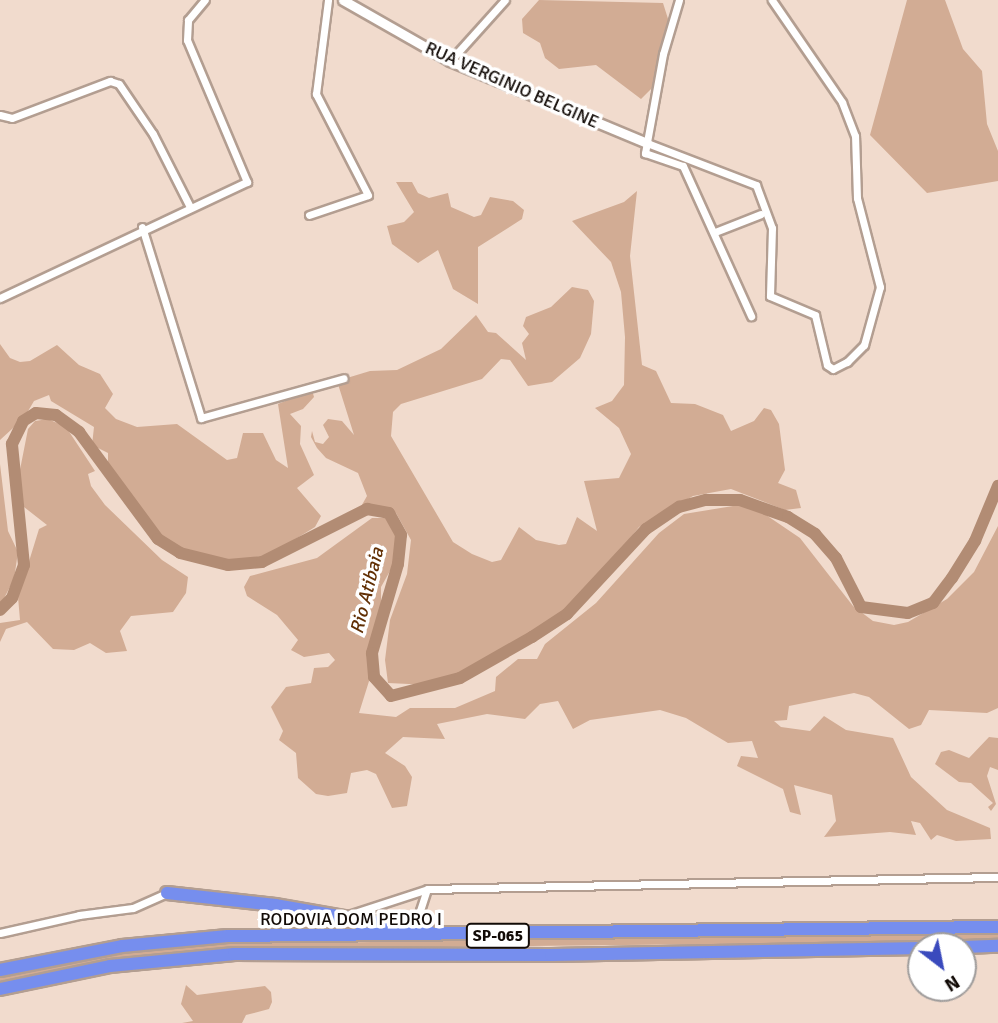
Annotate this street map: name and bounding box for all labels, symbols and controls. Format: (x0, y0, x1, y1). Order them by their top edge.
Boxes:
street label: RUA VERGINIO BELGINE (422, 37, 602, 133)
water label: Rio Atibaia (346, 545, 390, 637)
street label: RODOVIA DOM PEDRO I (260, 908, 442, 930)
road number: SP-065 (465, 924, 531, 948)
north arrow (907, 932, 977, 1002)
text: N (940, 969, 964, 997)

